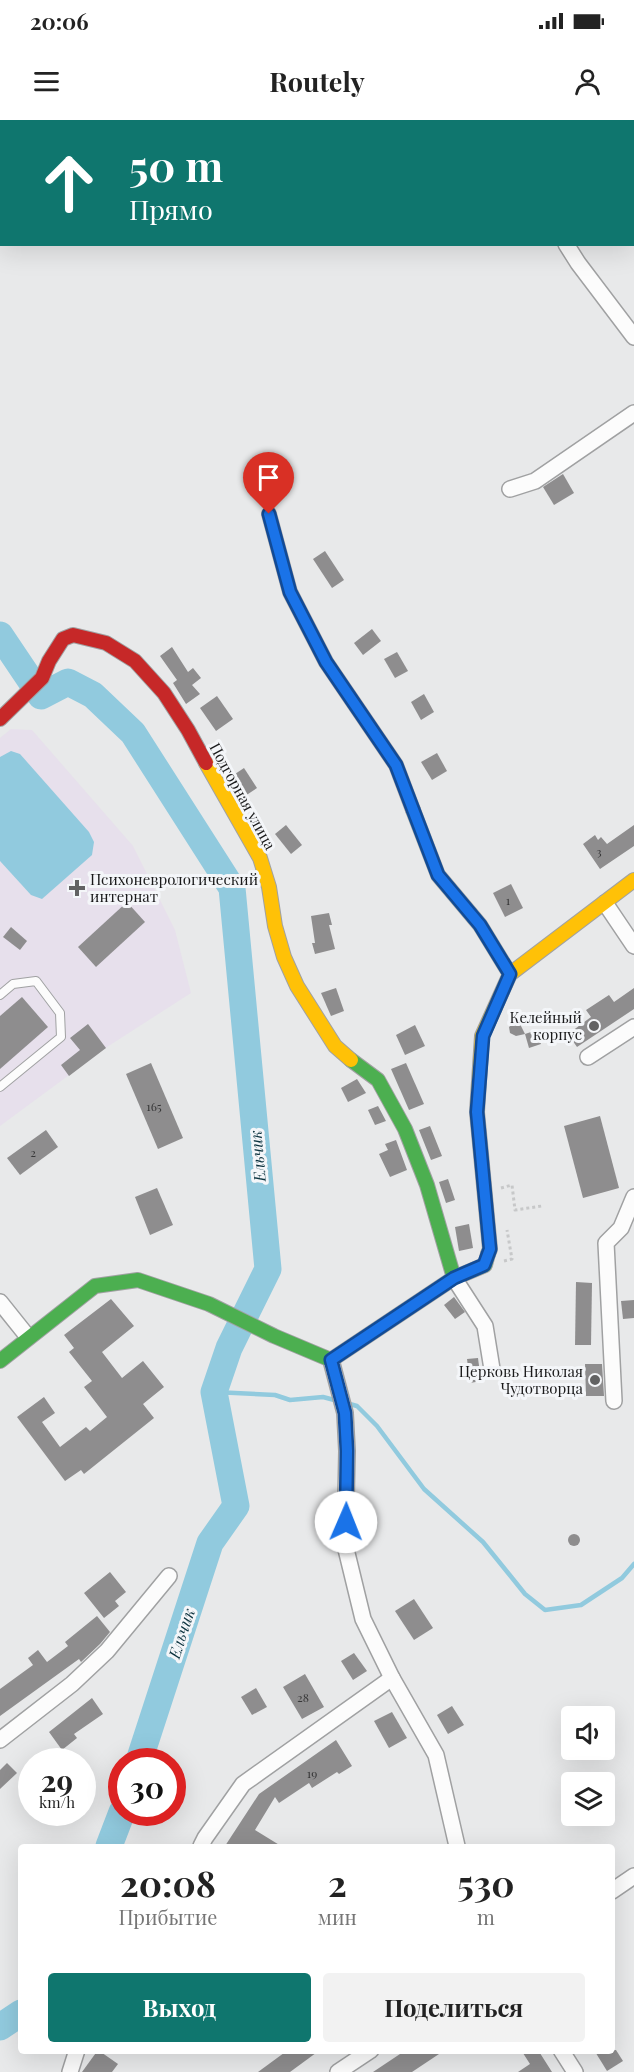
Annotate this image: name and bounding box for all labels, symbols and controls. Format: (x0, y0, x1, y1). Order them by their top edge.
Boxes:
text: 20:06 (30, 6, 89, 36)
text: Routely (269, 63, 365, 99)
icon: menu (30, 65, 63, 98)
icon: person (571, 65, 604, 98)
text: 50 m (129, 137, 223, 193)
icon: ahead (30, 144, 108, 222)
text: Прямо (129, 191, 213, 227)
pin (243, 452, 294, 514)
icon: arrive (252, 461, 285, 494)
street label: Подгорная улица (205, 739, 281, 853)
house number: 3 (596, 843, 602, 859)
place label: Психоневрологический интернат (90, 869, 258, 906)
marker: Психоневрологический интернат (68, 879, 86, 897)
house number: 1 (506, 892, 511, 908)
place label: Келейный корпус (509, 1007, 582, 1044)
marker: Келейный корпус (587, 1019, 601, 1033)
house number: 165 (146, 1098, 162, 1114)
water label: Ельчик (244, 1129, 270, 1184)
house number: 2 (30, 1144, 36, 1160)
place label: Церковь Николая Чудотворца (459, 1361, 584, 1398)
marker: Церковь Николая Чудотворца (588, 1373, 602, 1387)
position arrow (314, 1490, 378, 1554)
water label: Ельчик (163, 1605, 199, 1662)
house number: 28 (297, 1689, 309, 1705)
map controls (561, 1706, 615, 1826)
button: sound (561, 1706, 615, 1760)
speed limit sign: 30 (108, 1748, 186, 1826)
text: 29 (41, 1760, 73, 1800)
house number: 19 (307, 1765, 317, 1781)
button: layers (561, 1772, 615, 1826)
text: km/h (39, 1792, 75, 1812)
text: 20:08 (120, 1858, 216, 1906)
text: 2 (328, 1858, 347, 1906)
text: 530 (457, 1858, 515, 1906)
text: Прибытие (118, 1903, 217, 1930)
text: мин (318, 1903, 357, 1930)
text: m (477, 1903, 495, 1930)
button: Выход (48, 1973, 311, 2042)
button: Поделиться (323, 1973, 585, 2042)

